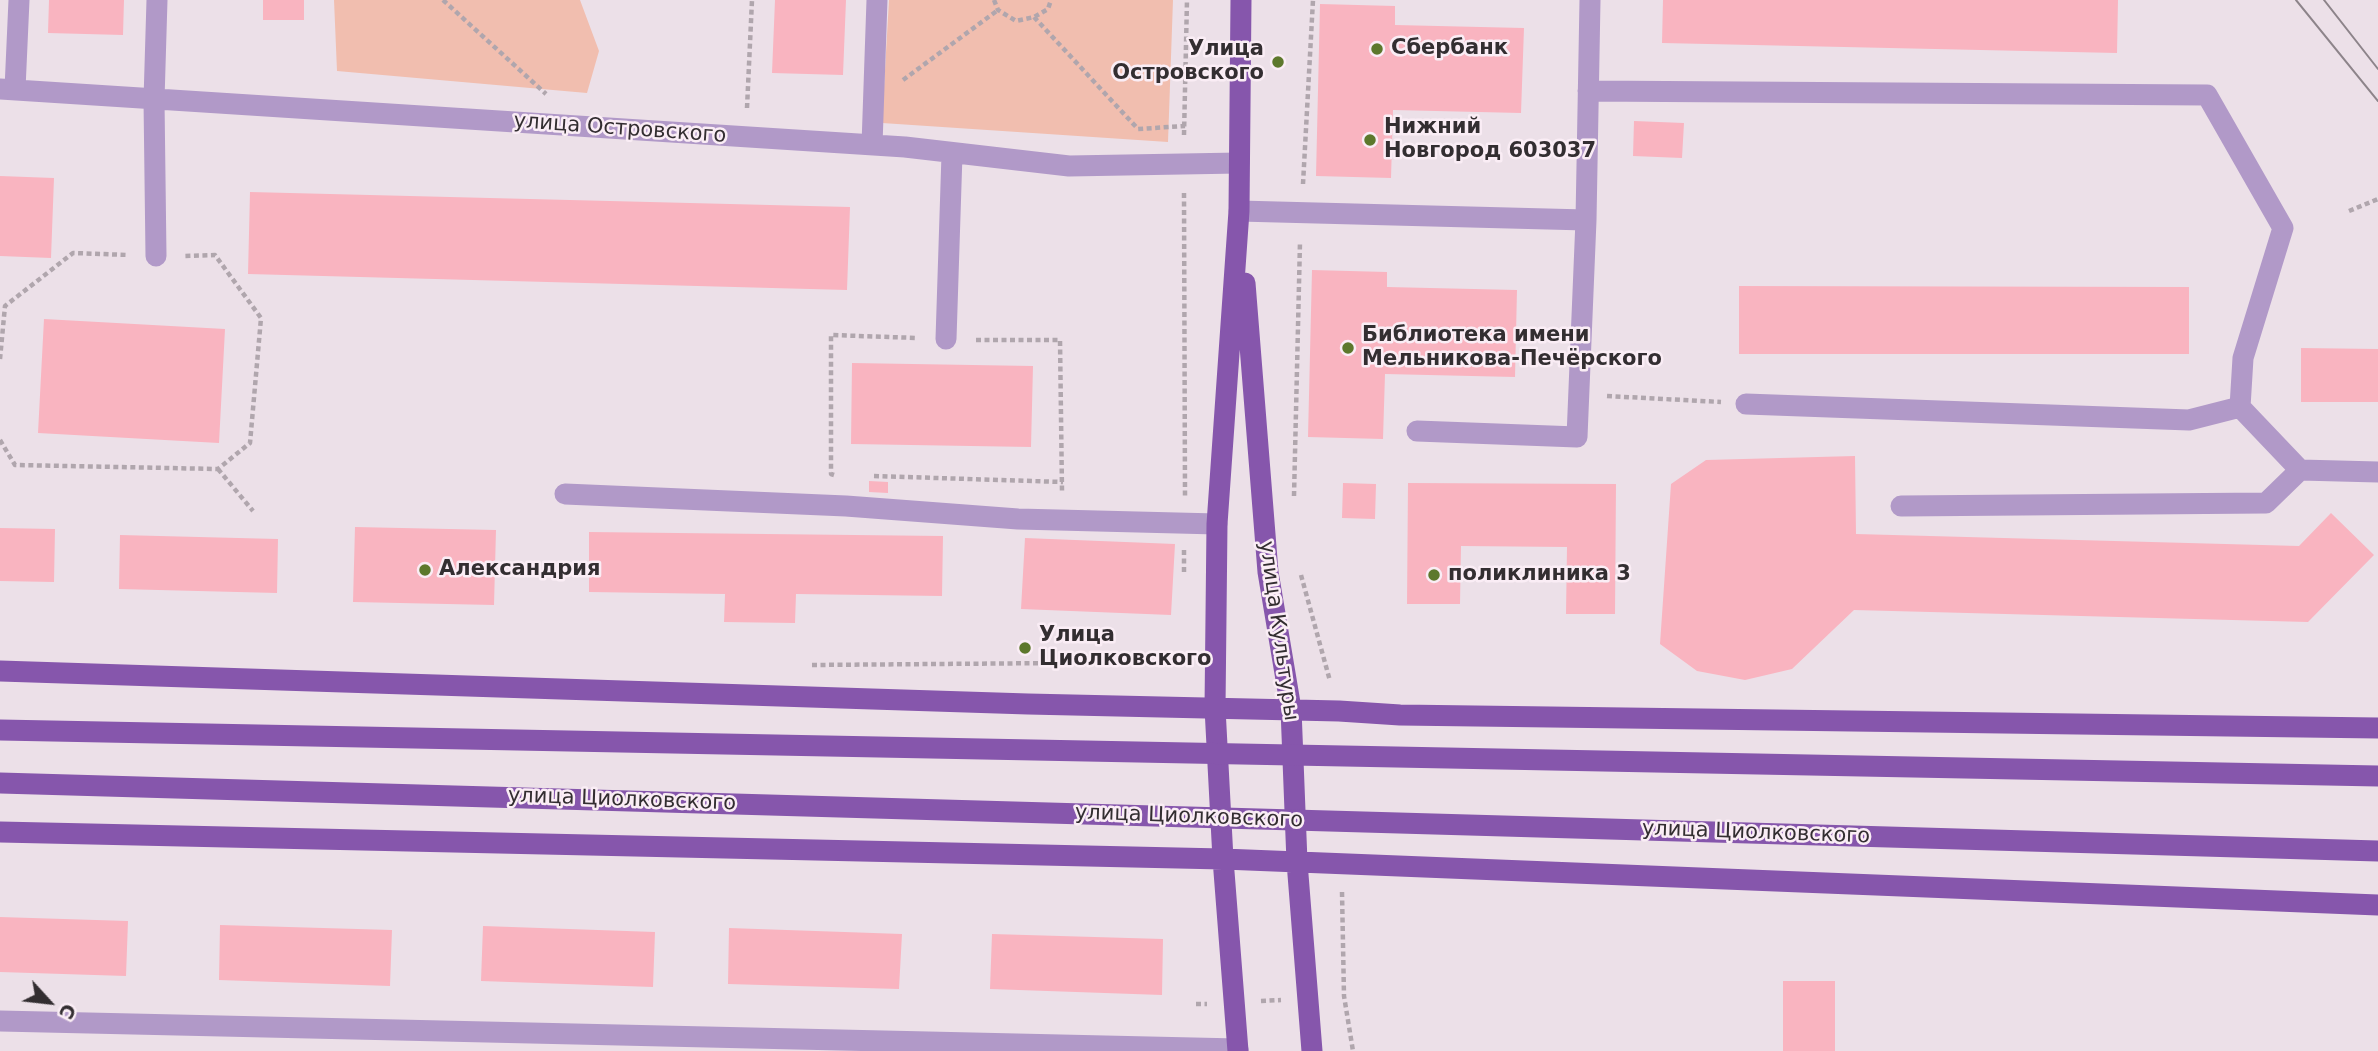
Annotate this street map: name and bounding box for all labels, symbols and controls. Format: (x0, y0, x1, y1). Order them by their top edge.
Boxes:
place label: Сбербанк (1391, 36, 1508, 62)
place label: Улица Островского (1112, 37, 1264, 87)
marker: Сбербанк (1369, 41, 1385, 57)
marker: Улица Островского (1270, 54, 1286, 70)
street label: улица Островского (513, 109, 727, 149)
place label: Нижний Новгород 603037 (1384, 115, 1596, 165)
marker: Нижний Новгород 603037 (1362, 132, 1378, 148)
place label: Библиотека имени Мельникова-Печёрского (1362, 323, 1662, 373)
marker: Библиотека имени Мельникова-Печёрского (1340, 340, 1356, 356)
street label: улица Культуры (1253, 540, 1303, 722)
place label: Александрия (439, 557, 600, 583)
marker: Александрия (417, 562, 433, 578)
place label: поликлиника 3 (1448, 562, 1631, 588)
marker: поликлиника 3 (1426, 567, 1442, 583)
place label: Улица Циолковского (1039, 623, 1212, 673)
marker: Улица Циолковского (1017, 640, 1033, 656)
street label: улица Циолковского (507, 783, 737, 817)
street label: улица Циолковского (1074, 800, 1304, 834)
street label: улица Циолковского (1641, 816, 1871, 850)
north arrow (14, 967, 84, 1037)
text: С (55, 1000, 81, 1023)

